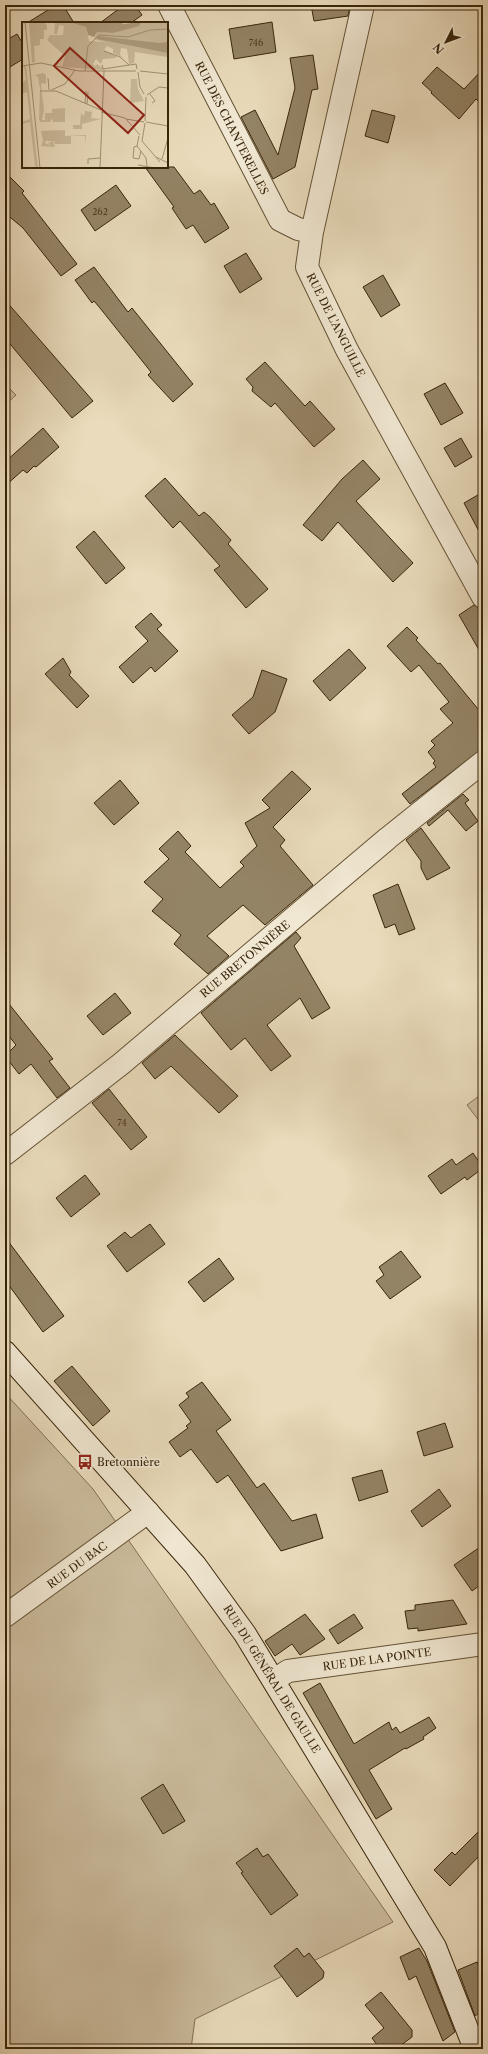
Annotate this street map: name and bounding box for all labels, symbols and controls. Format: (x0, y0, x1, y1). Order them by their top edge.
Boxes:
inset map (22, 22, 168, 168)
north arrow (426, 22, 466, 62)
house number: 746 (249, 37, 263, 48)
text: N (430, 40, 447, 57)
street label: RUE DES CHANTERELLES (192, 59, 272, 197)
house number: 262 (92, 206, 108, 217)
street label: RUE DE L'ANGUILLE (304, 271, 369, 380)
street label: RUE BRETONNIÈRE (197, 917, 293, 1001)
house number: 74 (117, 1117, 127, 1128)
bus stop icon: Bretonnière (76, 1453, 94, 1471)
place label: Bretonnière (97, 1455, 160, 1469)
street label: RUE DU BAC (44, 1538, 110, 1592)
street label: RUE DU GÉNÉRAL DE GAULLE (220, 1602, 324, 1756)
street label: RUE DE LA POINTE (322, 1644, 433, 1674)

